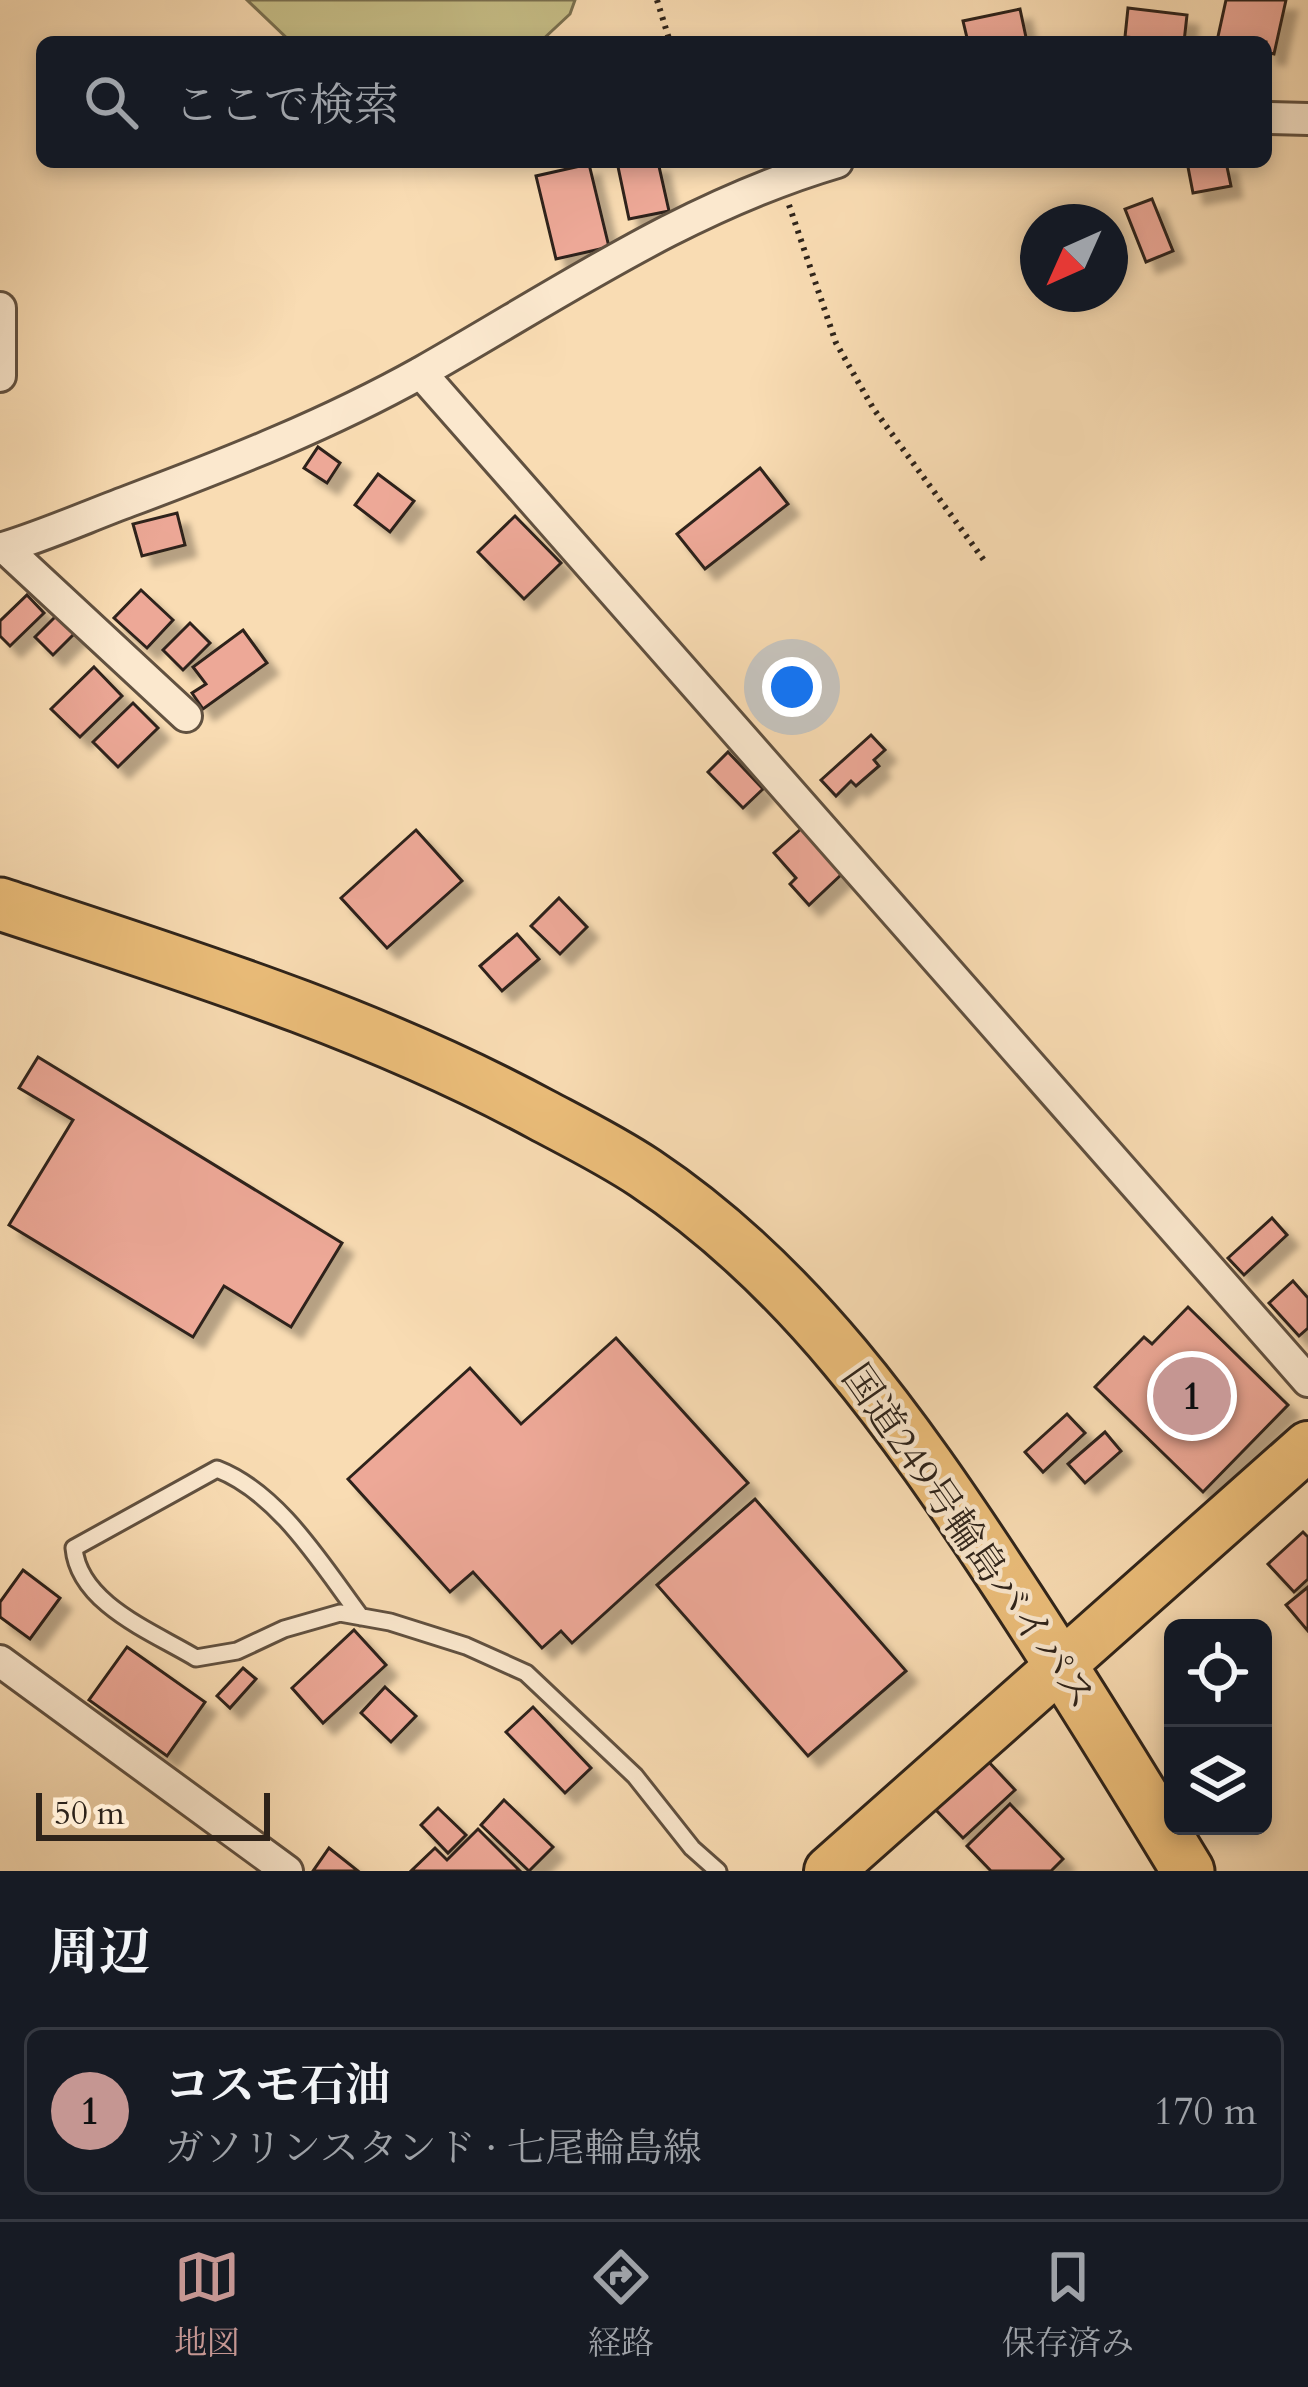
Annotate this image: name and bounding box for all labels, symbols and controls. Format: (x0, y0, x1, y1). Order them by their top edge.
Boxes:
search box (36, 36, 1272, 168)
icon: search (78, 69, 144, 135)
text: ここで検索 (174, 75, 399, 136)
north arrow (1020, 204, 1128, 312)
your location (762, 657, 822, 717)
pin: 1 (1153, 1351, 1231, 1441)
street label: 国道249号輪島バイパス (829, 1354, 1108, 1720)
map controls (1164, 1619, 1272, 1835)
button: locate (1164, 1619, 1272, 1727)
button: layers (1164, 1727, 1272, 1835)
scale bar (36, 1787, 270, 1840)
text: 50 m (54, 1791, 125, 1836)
text: 周辺 (48, 1918, 150, 1988)
text: コスモ石油 (165, 2055, 390, 2116)
text: 1 (80, 2085, 100, 2138)
text: 170 m (1154, 2085, 1257, 2138)
text: ガソリンスタンド · 七尾輪島線 (165, 2122, 702, 2175)
tab: 地図 (174, 2244, 240, 2366)
tab: 経路 (588, 2244, 654, 2366)
tab: 保存済み (1002, 2244, 1134, 2366)

